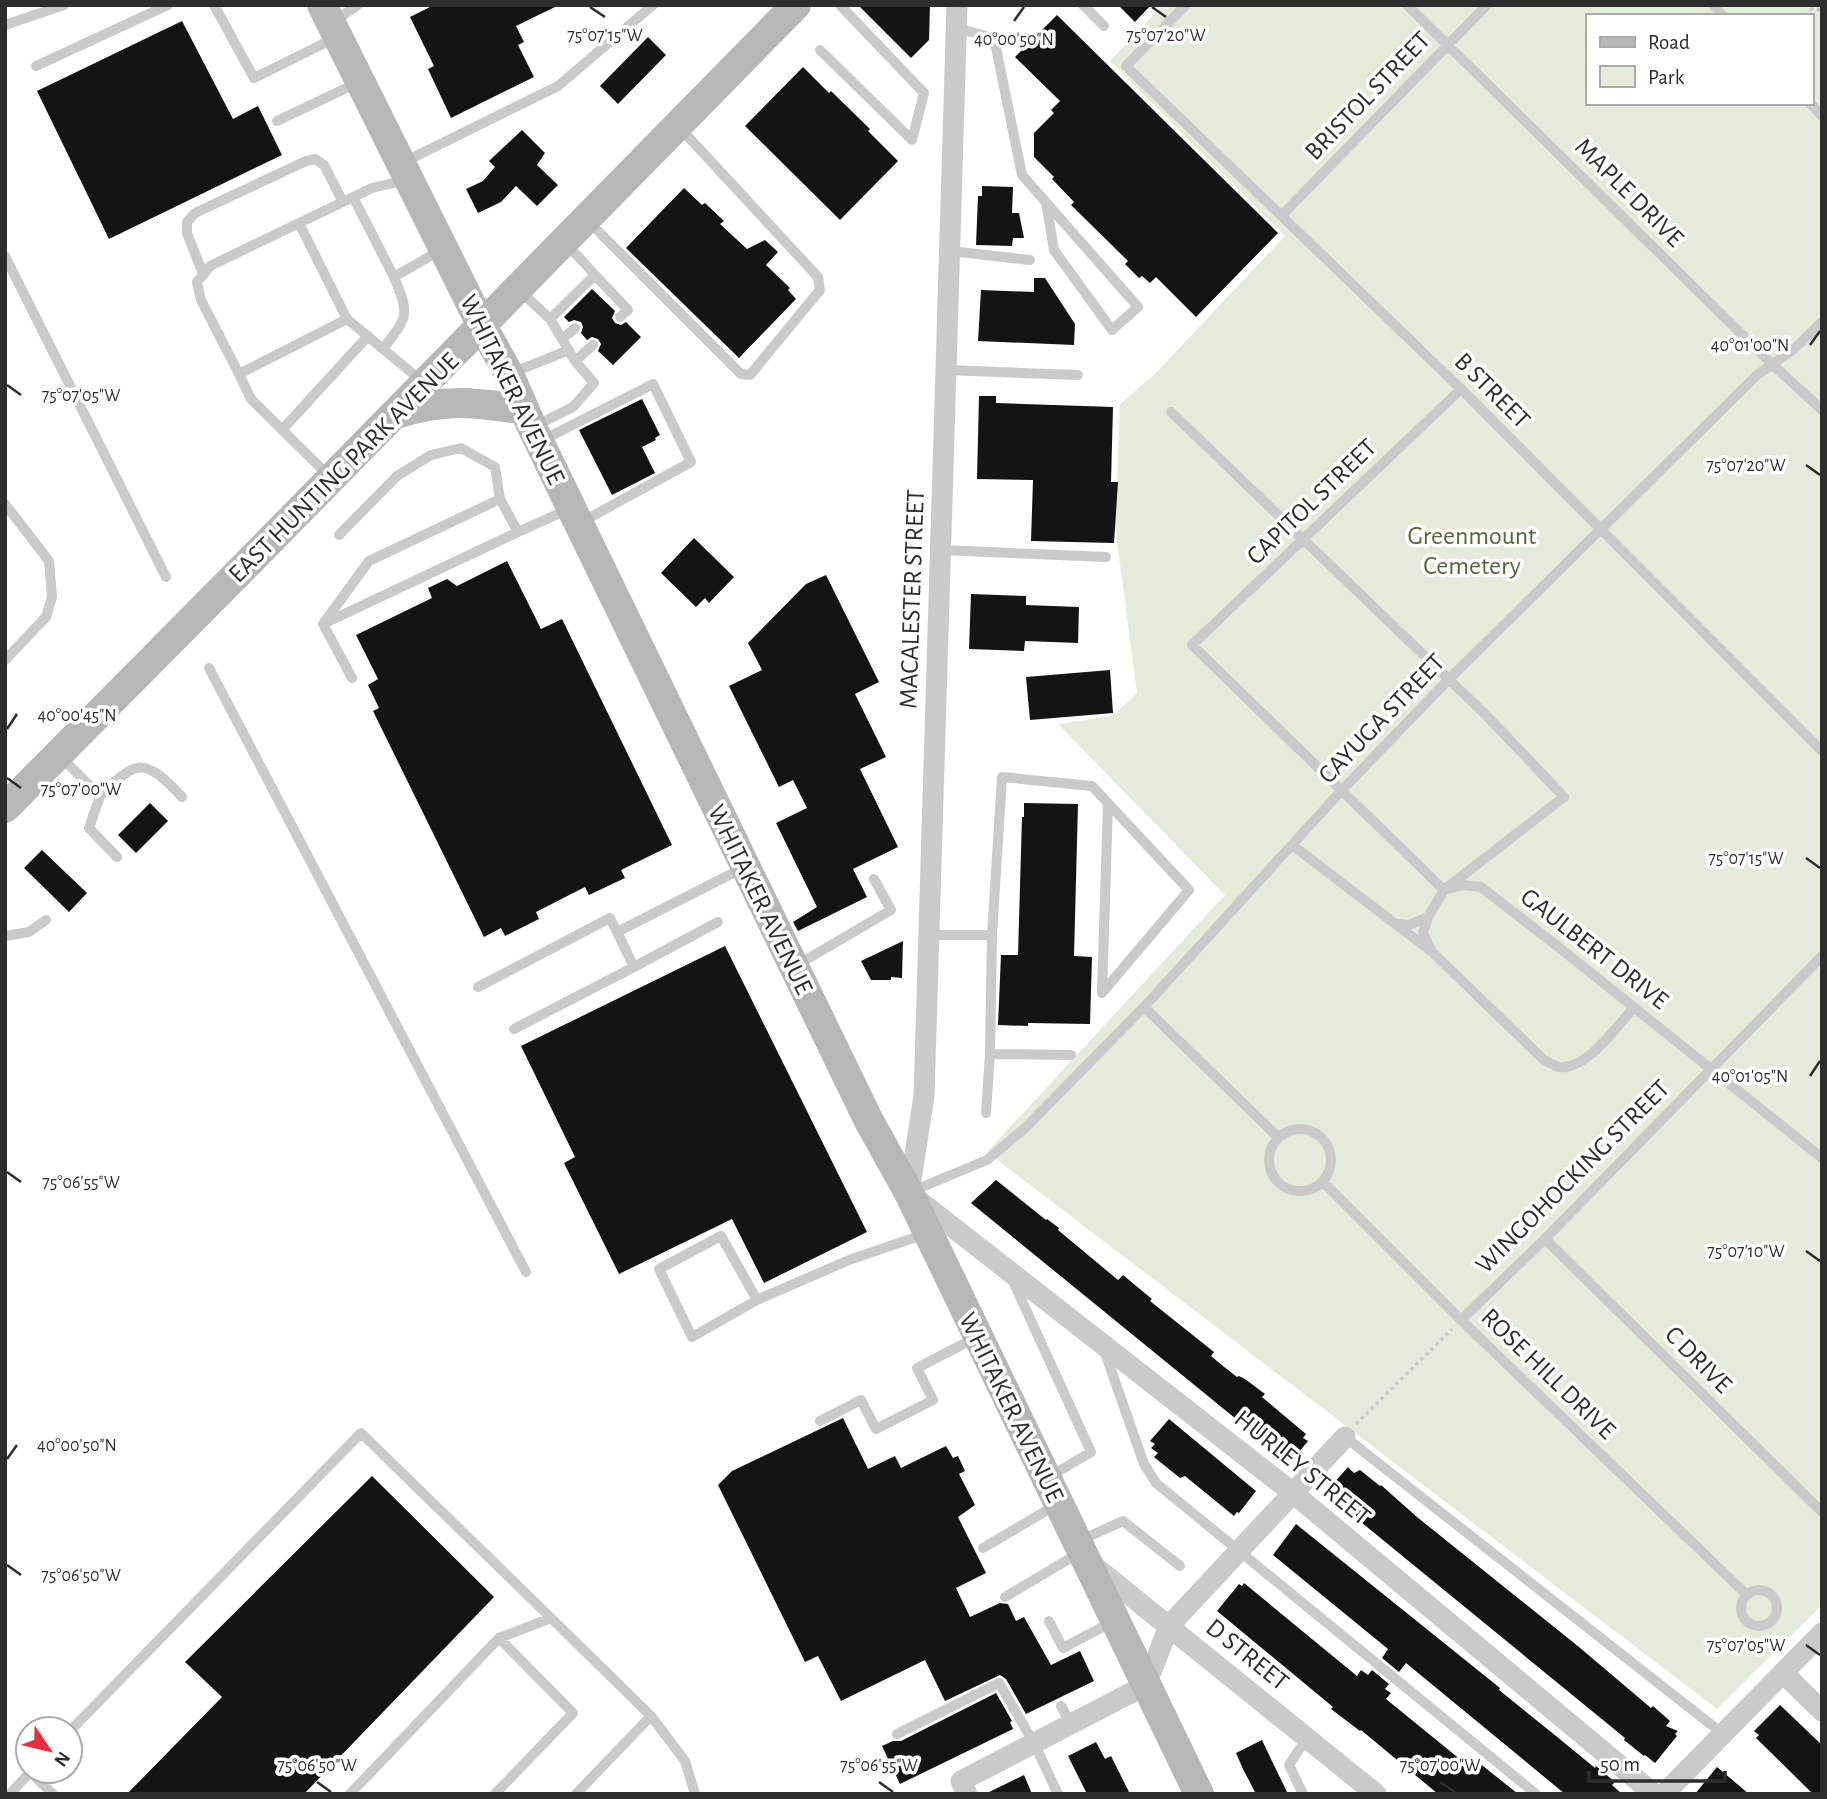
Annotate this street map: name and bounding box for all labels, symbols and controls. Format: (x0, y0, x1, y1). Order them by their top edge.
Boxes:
legend (1586, 14, 1813, 105)
street label: BRISTOL STREET (1300, 26, 1435, 165)
text: 75°07'15"W (567, 27, 643, 45)
text: 75°07'20"W (1126, 27, 1206, 45)
text: 40°00'50"N (974, 31, 1054, 49)
text: Road (1648, 32, 1690, 53)
text: Park (1648, 67, 1685, 88)
street label: MAPLE DRIVE (1570, 133, 1689, 252)
street label: WHITAKER AVENUE (455, 290, 569, 488)
text: 40°01'00"N (1711, 337, 1789, 355)
street label: EAST HUNTING PARK AVENUE (224, 348, 464, 588)
street label: B STREET (1449, 348, 1535, 434)
text: 75°07'05"W (42, 387, 120, 405)
street label: CAPITOL STREET (1242, 434, 1382, 570)
text: 75°07'20"W (1706, 457, 1786, 475)
street label: MACALESTER STREET (895, 489, 929, 709)
park label: Greenmount Cemetery (1408, 523, 1536, 579)
street label: CAYUGA STREET (1314, 649, 1450, 789)
text: 40°00'45"N (38, 707, 116, 725)
text: 75°07'00"W (41, 781, 121, 799)
street label: WHITAKER AVENUE (703, 800, 817, 998)
text: 75°07'15"W (1708, 850, 1784, 868)
street label: GAULBERT DRIVE (1516, 883, 1673, 1014)
text: 40°01'05"N (1712, 1068, 1788, 1086)
street label: WINGOHOCKING STREET (1471, 1075, 1675, 1279)
text: 75°06'55"W (42, 1174, 120, 1192)
text: 75°07'10"W (1707, 1243, 1785, 1261)
street label: ROSE HILL DRIVE (1476, 1303, 1620, 1444)
street label: WHITAKER AVENUE (954, 1308, 1068, 1506)
street label: C DRIVE (1660, 1321, 1737, 1398)
street label: HURLEY STREET (1229, 1405, 1376, 1530)
text: 40°00'50"N (37, 1437, 117, 1455)
text: 75°06'50"W (41, 1567, 121, 1585)
street label: D STREET (1201, 1614, 1294, 1696)
text: 75°07'05"W (1707, 1637, 1785, 1655)
north arrow (14, 1715, 84, 1785)
scale bar (1589, 1740, 1726, 1784)
text: N (50, 1748, 73, 1770)
text: 50 m (1600, 1754, 1640, 1775)
text: 75°06'50"W (277, 1757, 357, 1775)
text: 75°06'55"W (840, 1757, 918, 1775)
text: 75°07'00"W (1400, 1757, 1480, 1775)

